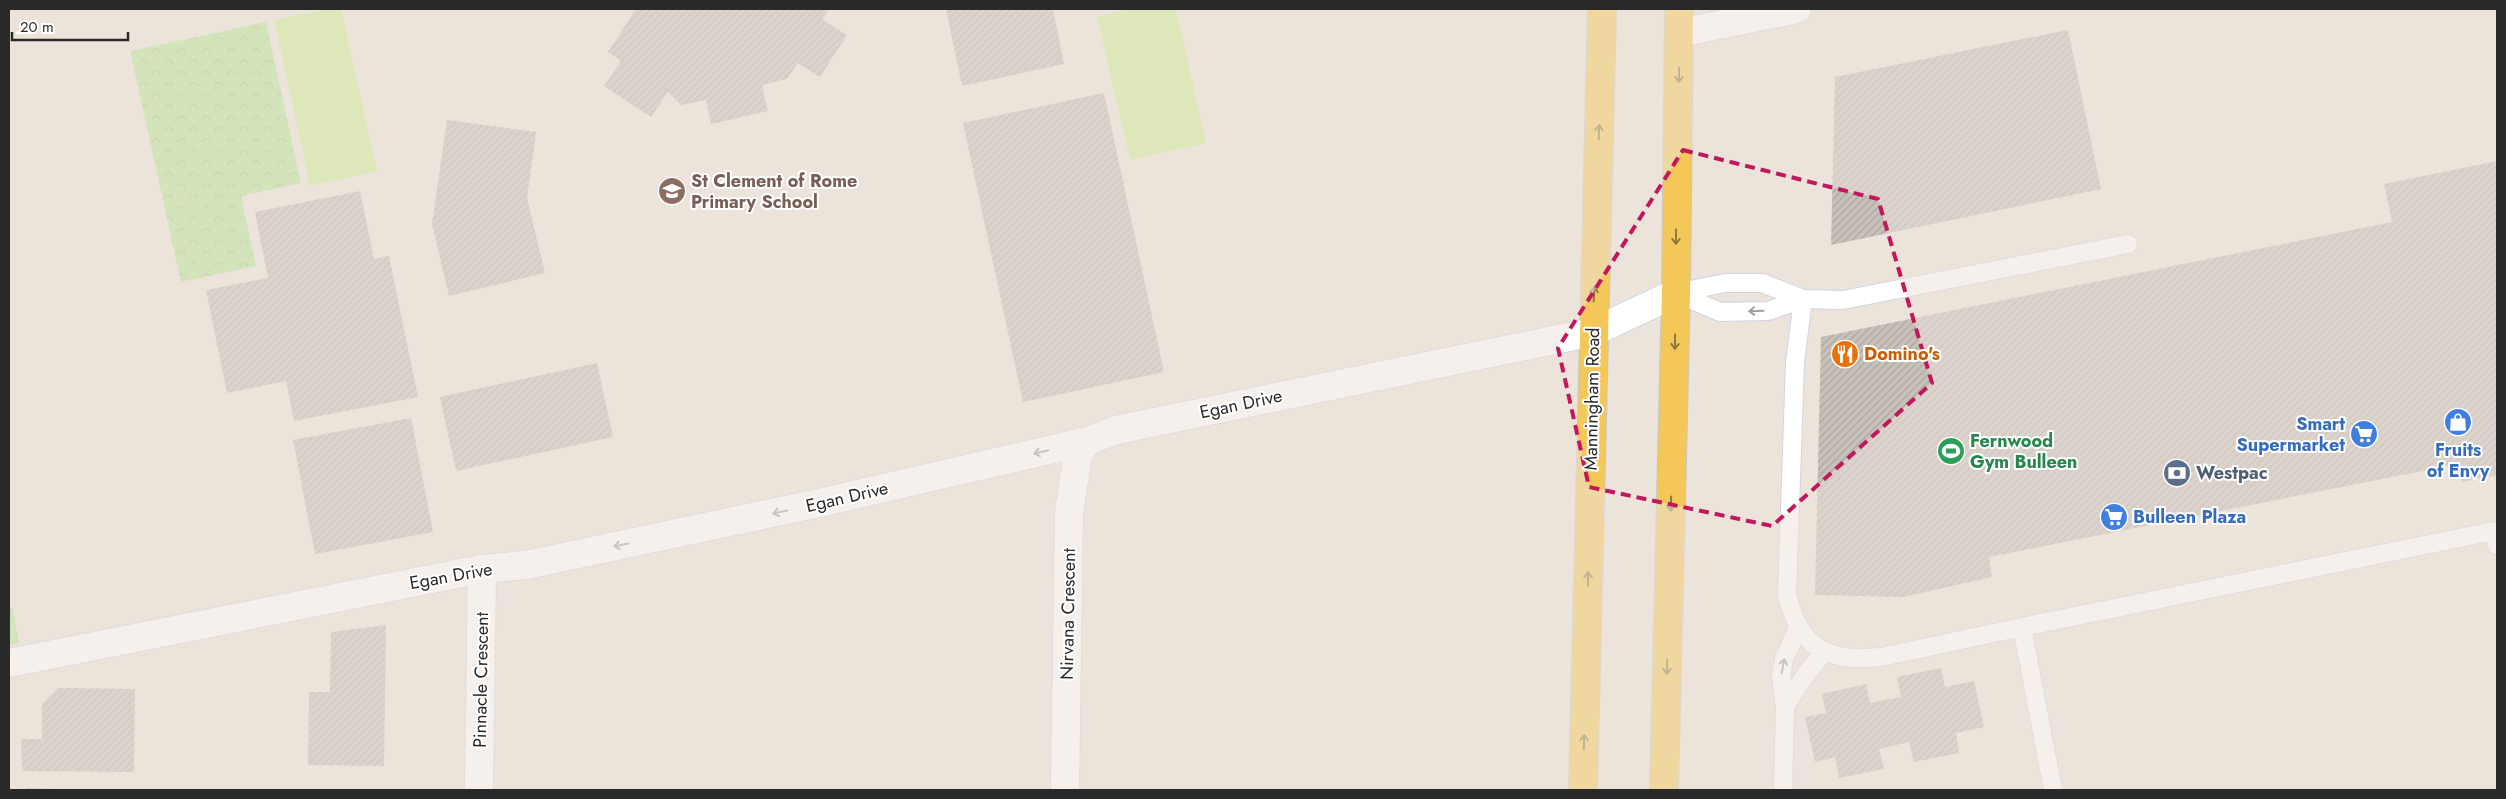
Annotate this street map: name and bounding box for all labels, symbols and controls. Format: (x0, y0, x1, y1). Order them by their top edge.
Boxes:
scale bar (12, 10, 129, 42)
text: 20 m (20, 16, 54, 38)
one-way arrow (1674, 66, 1684, 83)
one-way arrow (1594, 124, 1603, 140)
place label: St Clement of Rome Primary School (691, 168, 857, 215)
school or university icon: St Clement of Rome Primary School (657, 176, 687, 206)
one-way arrow (1672, 229, 1681, 245)
one-way arrow (1589, 286, 1599, 302)
one-way arrow (1748, 306, 1764, 316)
street label: Manningham Road (1578, 327, 1606, 471)
one-way arrow (1670, 334, 1679, 350)
restaurant icon: Domino's (1830, 339, 1860, 369)
place label: Domino's (1864, 341, 1940, 367)
street label: Egan Drive (1197, 383, 1285, 425)
shop icon: Fruits of Envy (2443, 407, 2473, 437)
place label: Smart Supermarket (2237, 411, 2345, 458)
supermarket icon: Smart Supermarket (2349, 419, 2379, 449)
place label: Fernwood Gym Bulleen (1970, 428, 2077, 475)
sports icon: Fernwood Gym Bulleen (1936, 436, 1966, 466)
place label: Fruits of Envy (2427, 437, 2490, 484)
one-way arrow (1033, 448, 1049, 457)
bank icon: Westpac (2162, 458, 2192, 488)
place label: Westpac (2196, 460, 2268, 486)
street label: Egan Drive (803, 475, 891, 519)
one-way arrow (1666, 496, 1675, 512)
supermarket icon: Bulleen Plaza (2099, 502, 2129, 532)
place label: Bulleen Plaza (2133, 504, 2246, 530)
one-way arrow (772, 507, 788, 517)
one-way arrow (613, 541, 629, 550)
street label: Nirvana Crescent (1054, 547, 1082, 680)
street label: Egan Drive (408, 556, 494, 596)
one-way arrow (1583, 571, 1593, 588)
street label: Pinnacle Crescent (467, 611, 495, 748)
one-way arrow (1662, 658, 1671, 674)
one-way arrow (1779, 658, 1789, 674)
one-way arrow (1580, 734, 1589, 750)

